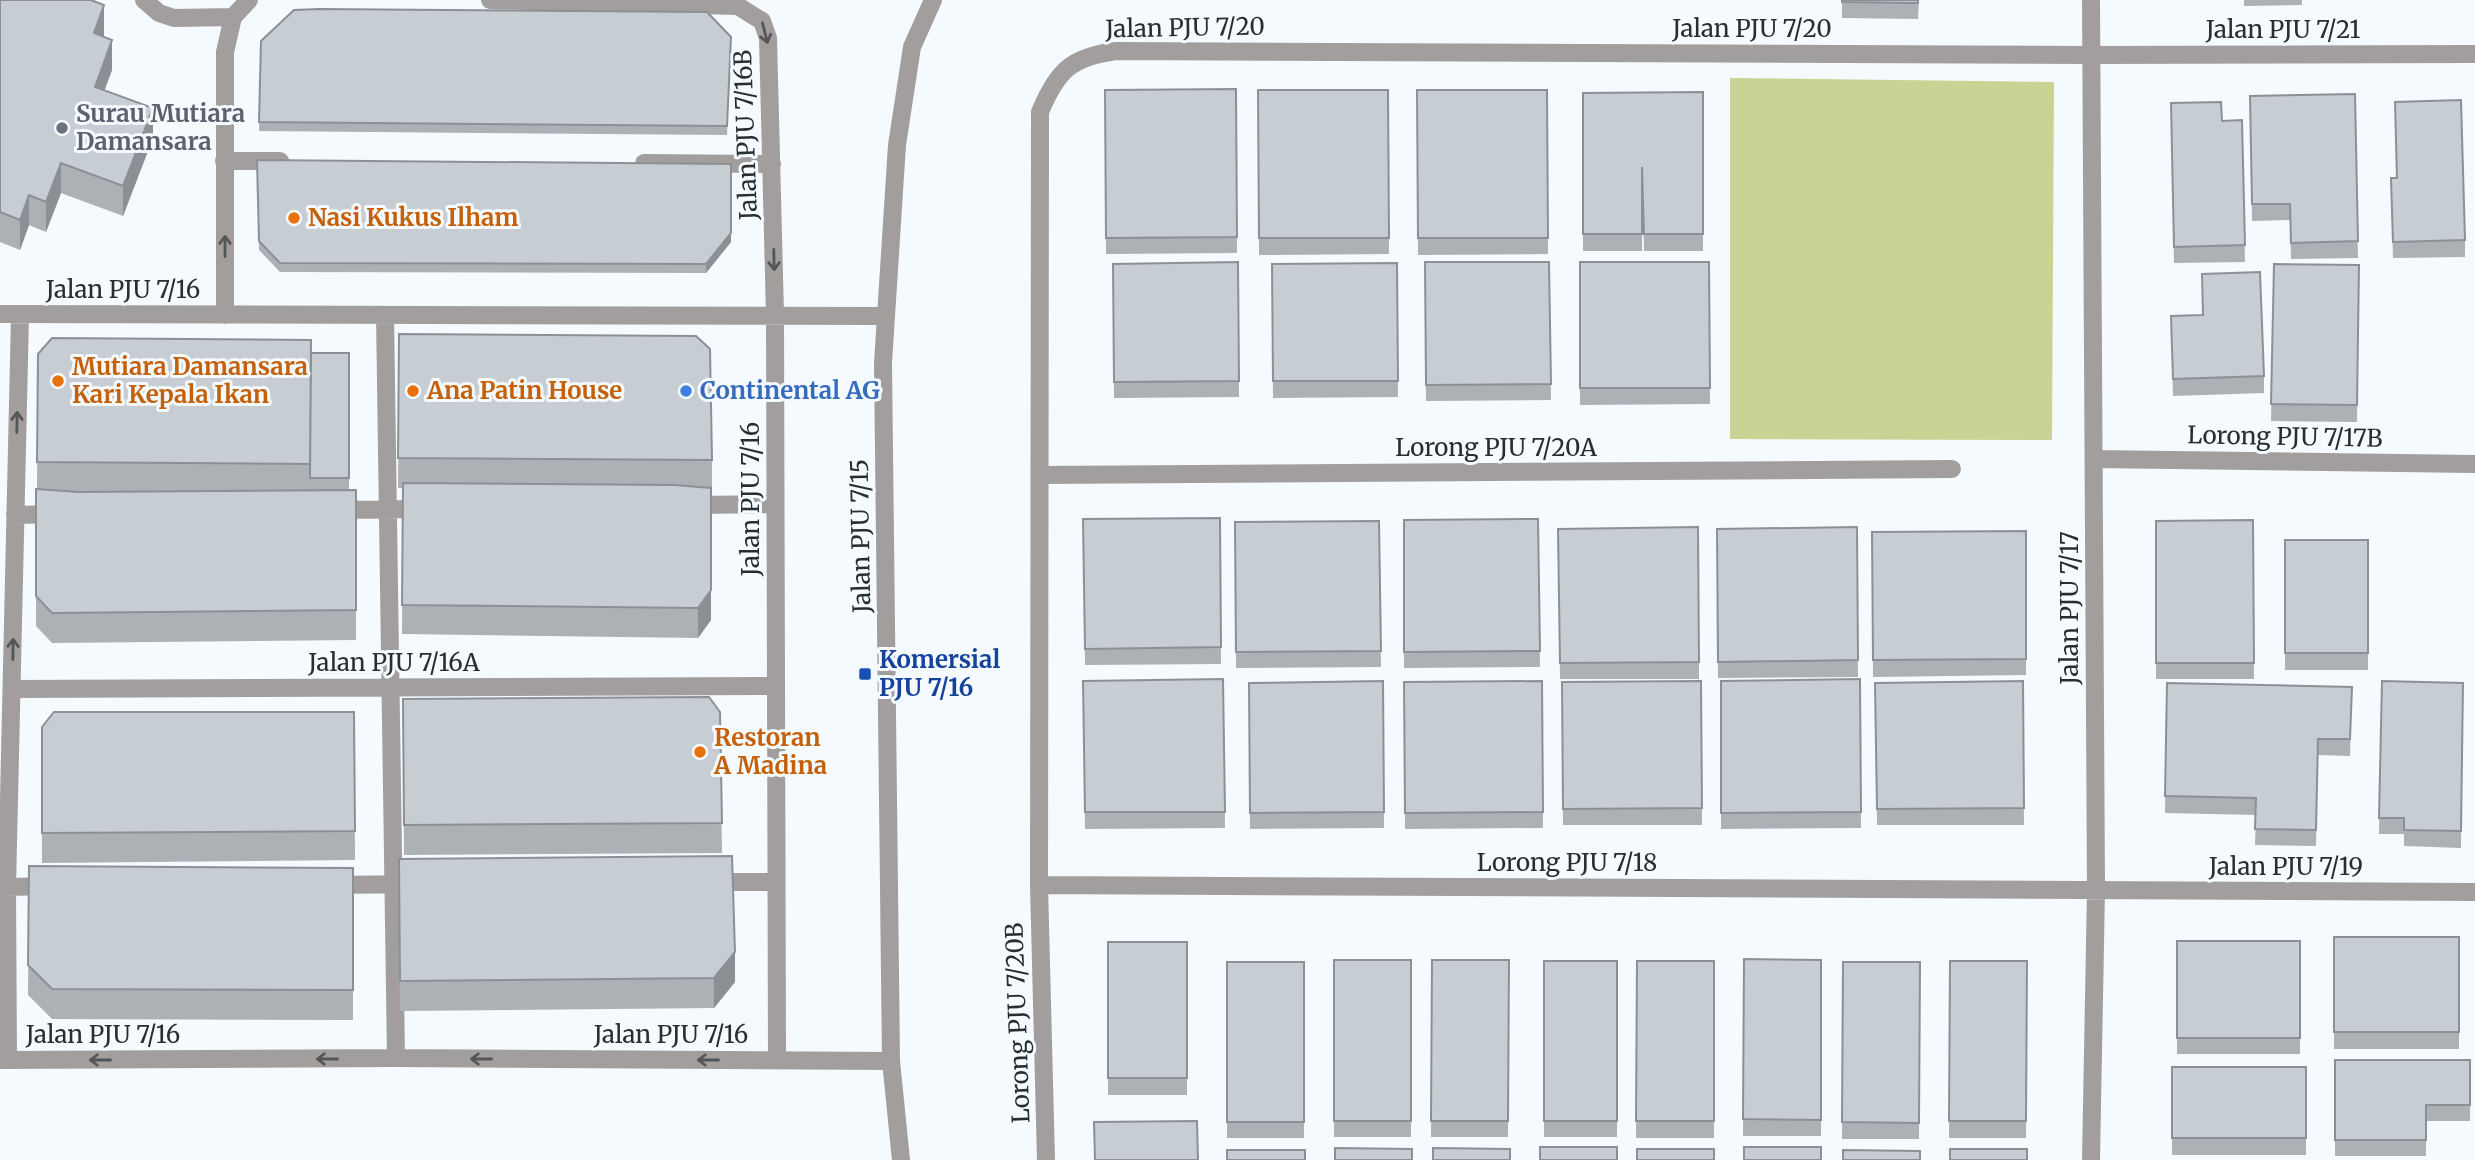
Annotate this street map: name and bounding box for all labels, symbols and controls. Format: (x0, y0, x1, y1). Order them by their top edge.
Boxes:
street label: Jalan PJU 7/20 (1104, 11, 1265, 44)
street label: Jalan PJU 7/20 (1671, 13, 1832, 44)
street label: Jalan PJU 7/21 (2205, 14, 2360, 45)
one-way arrow (759, 21, 772, 44)
street label: Jalan PJU 7/16B (727, 49, 764, 222)
place label: Surau Mutiara Damansara (76, 98, 245, 157)
marker: Surau Mutiara Damansara (54, 120, 70, 136)
place label: Nasi Kukus Ilham (308, 202, 518, 233)
marker: Nasi Kukus Ilham (286, 210, 302, 226)
one-way arrow (218, 235, 232, 258)
one-way arrow (767, 248, 781, 271)
street label: Jalan PJU 7/16 (45, 274, 200, 305)
place label: Mutiara Damansara Kari Kepala Ikan (72, 351, 308, 410)
marker: Mutiara Damansara Kari Kepala Ikan (50, 373, 66, 389)
place label: Ana Patin House (426, 375, 622, 406)
place label: Continental AG (700, 375, 880, 406)
marker: Ana Patin House (405, 383, 421, 399)
marker: Continental AG (678, 383, 694, 399)
one-way arrow (10, 410, 24, 433)
street label: Lorong PJU 7/17B (2187, 419, 2383, 454)
street label: Jalan PJU 7/16 (735, 422, 766, 577)
street label: Lorong PJU 7/20A (1395, 432, 1598, 463)
street label: Jalan PJU 7/15 (844, 459, 877, 614)
street label: Jalan PJU 7/17 (2054, 531, 2085, 686)
one-way arrow (6, 638, 20, 661)
place label: Komersial PJU 7/16 (879, 644, 1000, 703)
street label: Jalan PJU 7/16A (307, 647, 481, 678)
marker: Komersial PJU 7/16 (857, 666, 873, 682)
place label: Restoran A Madina (713, 722, 827, 781)
marker: Restoran A Madina (692, 744, 708, 760)
street label: Lorong PJU 7/18 (1477, 847, 1657, 878)
street label: Jalan PJU 7/19 (2208, 851, 2363, 882)
street label: Lorong PJU 7/20B (999, 922, 1036, 1124)
street label: Jalan PJU 7/16 (25, 1019, 180, 1050)
street label: Jalan PJU 7/16 (593, 1019, 748, 1050)
one-way arrow (316, 1052, 339, 1066)
one-way arrow (470, 1052, 493, 1066)
one-way arrow (89, 1053, 112, 1067)
one-way arrow (697, 1053, 720, 1067)

